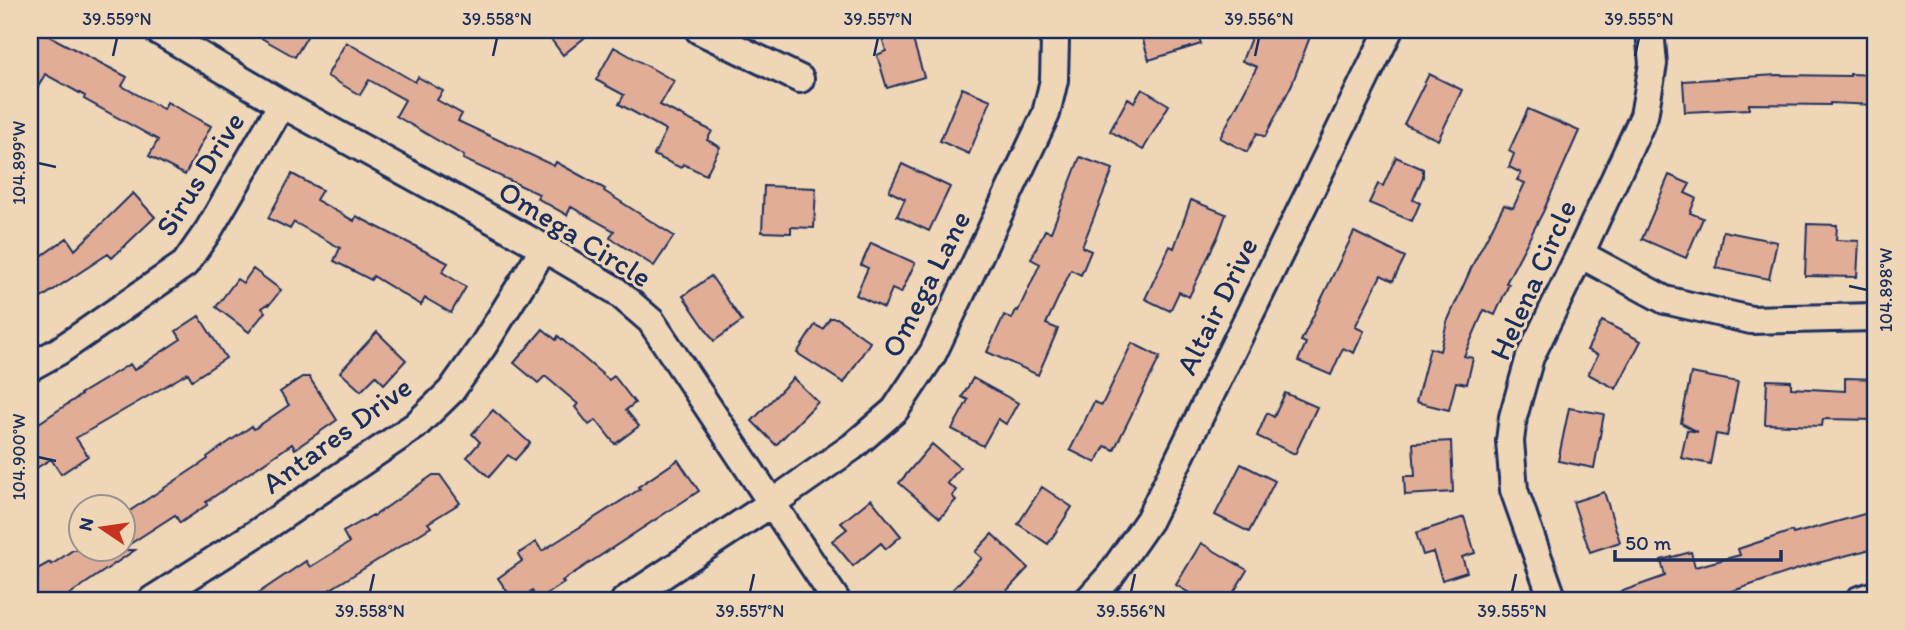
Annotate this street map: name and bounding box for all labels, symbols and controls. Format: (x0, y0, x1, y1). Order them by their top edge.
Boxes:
text: 39.559°N (82, 8, 152, 30)
text: 39.558°N (462, 8, 532, 30)
text: 39.557°N (844, 8, 912, 30)
text: 39.556°N (1224, 8, 1294, 30)
text: 39.555°N (1604, 8, 1674, 30)
street label: Sirus Drive (147, 105, 252, 243)
text: 104.899°W (8, 121, 30, 205)
street label: Omega Circle (492, 172, 659, 295)
street label: Helena Circle (1481, 194, 1584, 366)
street label: Omega Lane (873, 204, 978, 363)
street label: Altair Drive (1167, 231, 1266, 381)
text: 104.898°W (1875, 248, 1897, 332)
street label: Antares Drive (255, 368, 419, 501)
text: 104.900°W (8, 414, 30, 500)
north arrow (66, 494, 136, 564)
text: N (73, 515, 99, 533)
scale bar (1615, 518, 1781, 562)
text: 50 m (1625, 530, 1672, 555)
text: 39.558°N (335, 600, 405, 622)
text: 39.557°N (716, 600, 784, 622)
text: 39.556°N (1096, 600, 1166, 622)
text: 39.555°N (1477, 600, 1547, 622)

